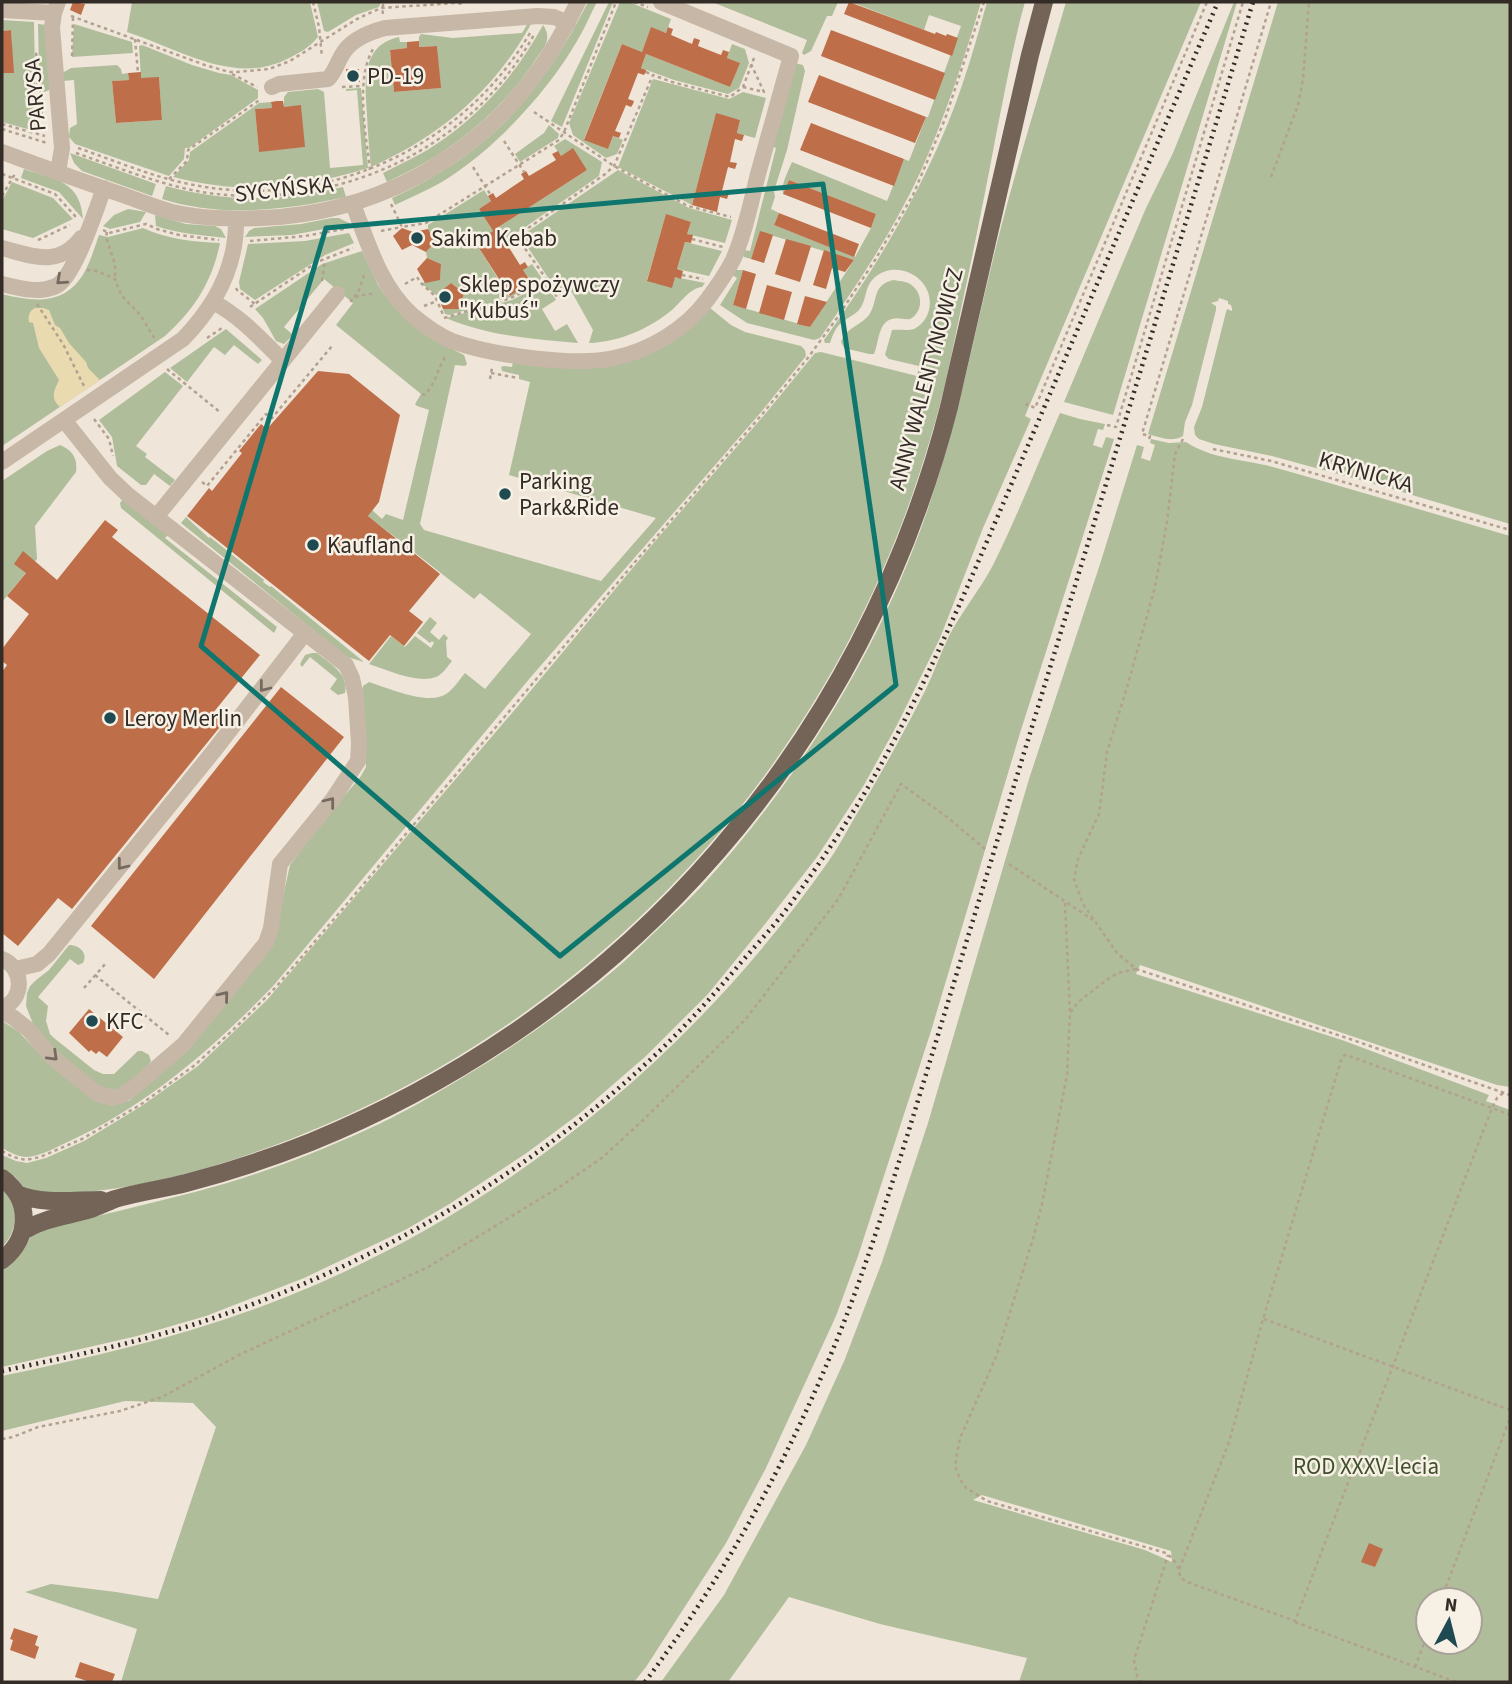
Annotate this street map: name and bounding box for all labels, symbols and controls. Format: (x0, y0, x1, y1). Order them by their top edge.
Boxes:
street label: PARYSA (15, 57, 55, 133)
place label: PD-19 (367, 60, 424, 93)
marker: PD-19 (345, 68, 361, 84)
street label: SYCYŃSKA (233, 167, 336, 211)
place label: Sakim Kebab (431, 222, 557, 255)
marker: Sakim Kebab (409, 230, 425, 246)
street label: ANNY WALENTYNOWICZ (880, 264, 972, 494)
place label: Sklep spożywczy "Kubuś" (459, 268, 620, 327)
one-way arrow (56, 272, 69, 284)
marker: Sklep spożywczy "Kubuś" (437, 289, 453, 305)
street label: KRYNICKA (1315, 443, 1418, 501)
place label: Parking Park&Ride (519, 465, 619, 524)
marker: Parking Park&Ride (497, 486, 513, 502)
place label: Kaufland (327, 529, 414, 562)
marker: Kaufland (305, 537, 321, 553)
one-way arrow (259, 679, 272, 691)
place label: Leroy Merlin (124, 702, 242, 735)
marker: Leroy Merlin (102, 710, 118, 726)
one-way arrow (321, 797, 334, 810)
one-way arrow (118, 857, 131, 870)
one-way arrow (215, 991, 228, 1003)
place label: KFC (106, 1005, 144, 1038)
marker: KFC (84, 1013, 100, 1029)
one-way arrow (44, 1047, 57, 1060)
park label: ROD XXXV-lecia (1293, 1450, 1439, 1483)
north arrow (1414, 1586, 1484, 1656)
text: N (1443, 1591, 1459, 1620)

